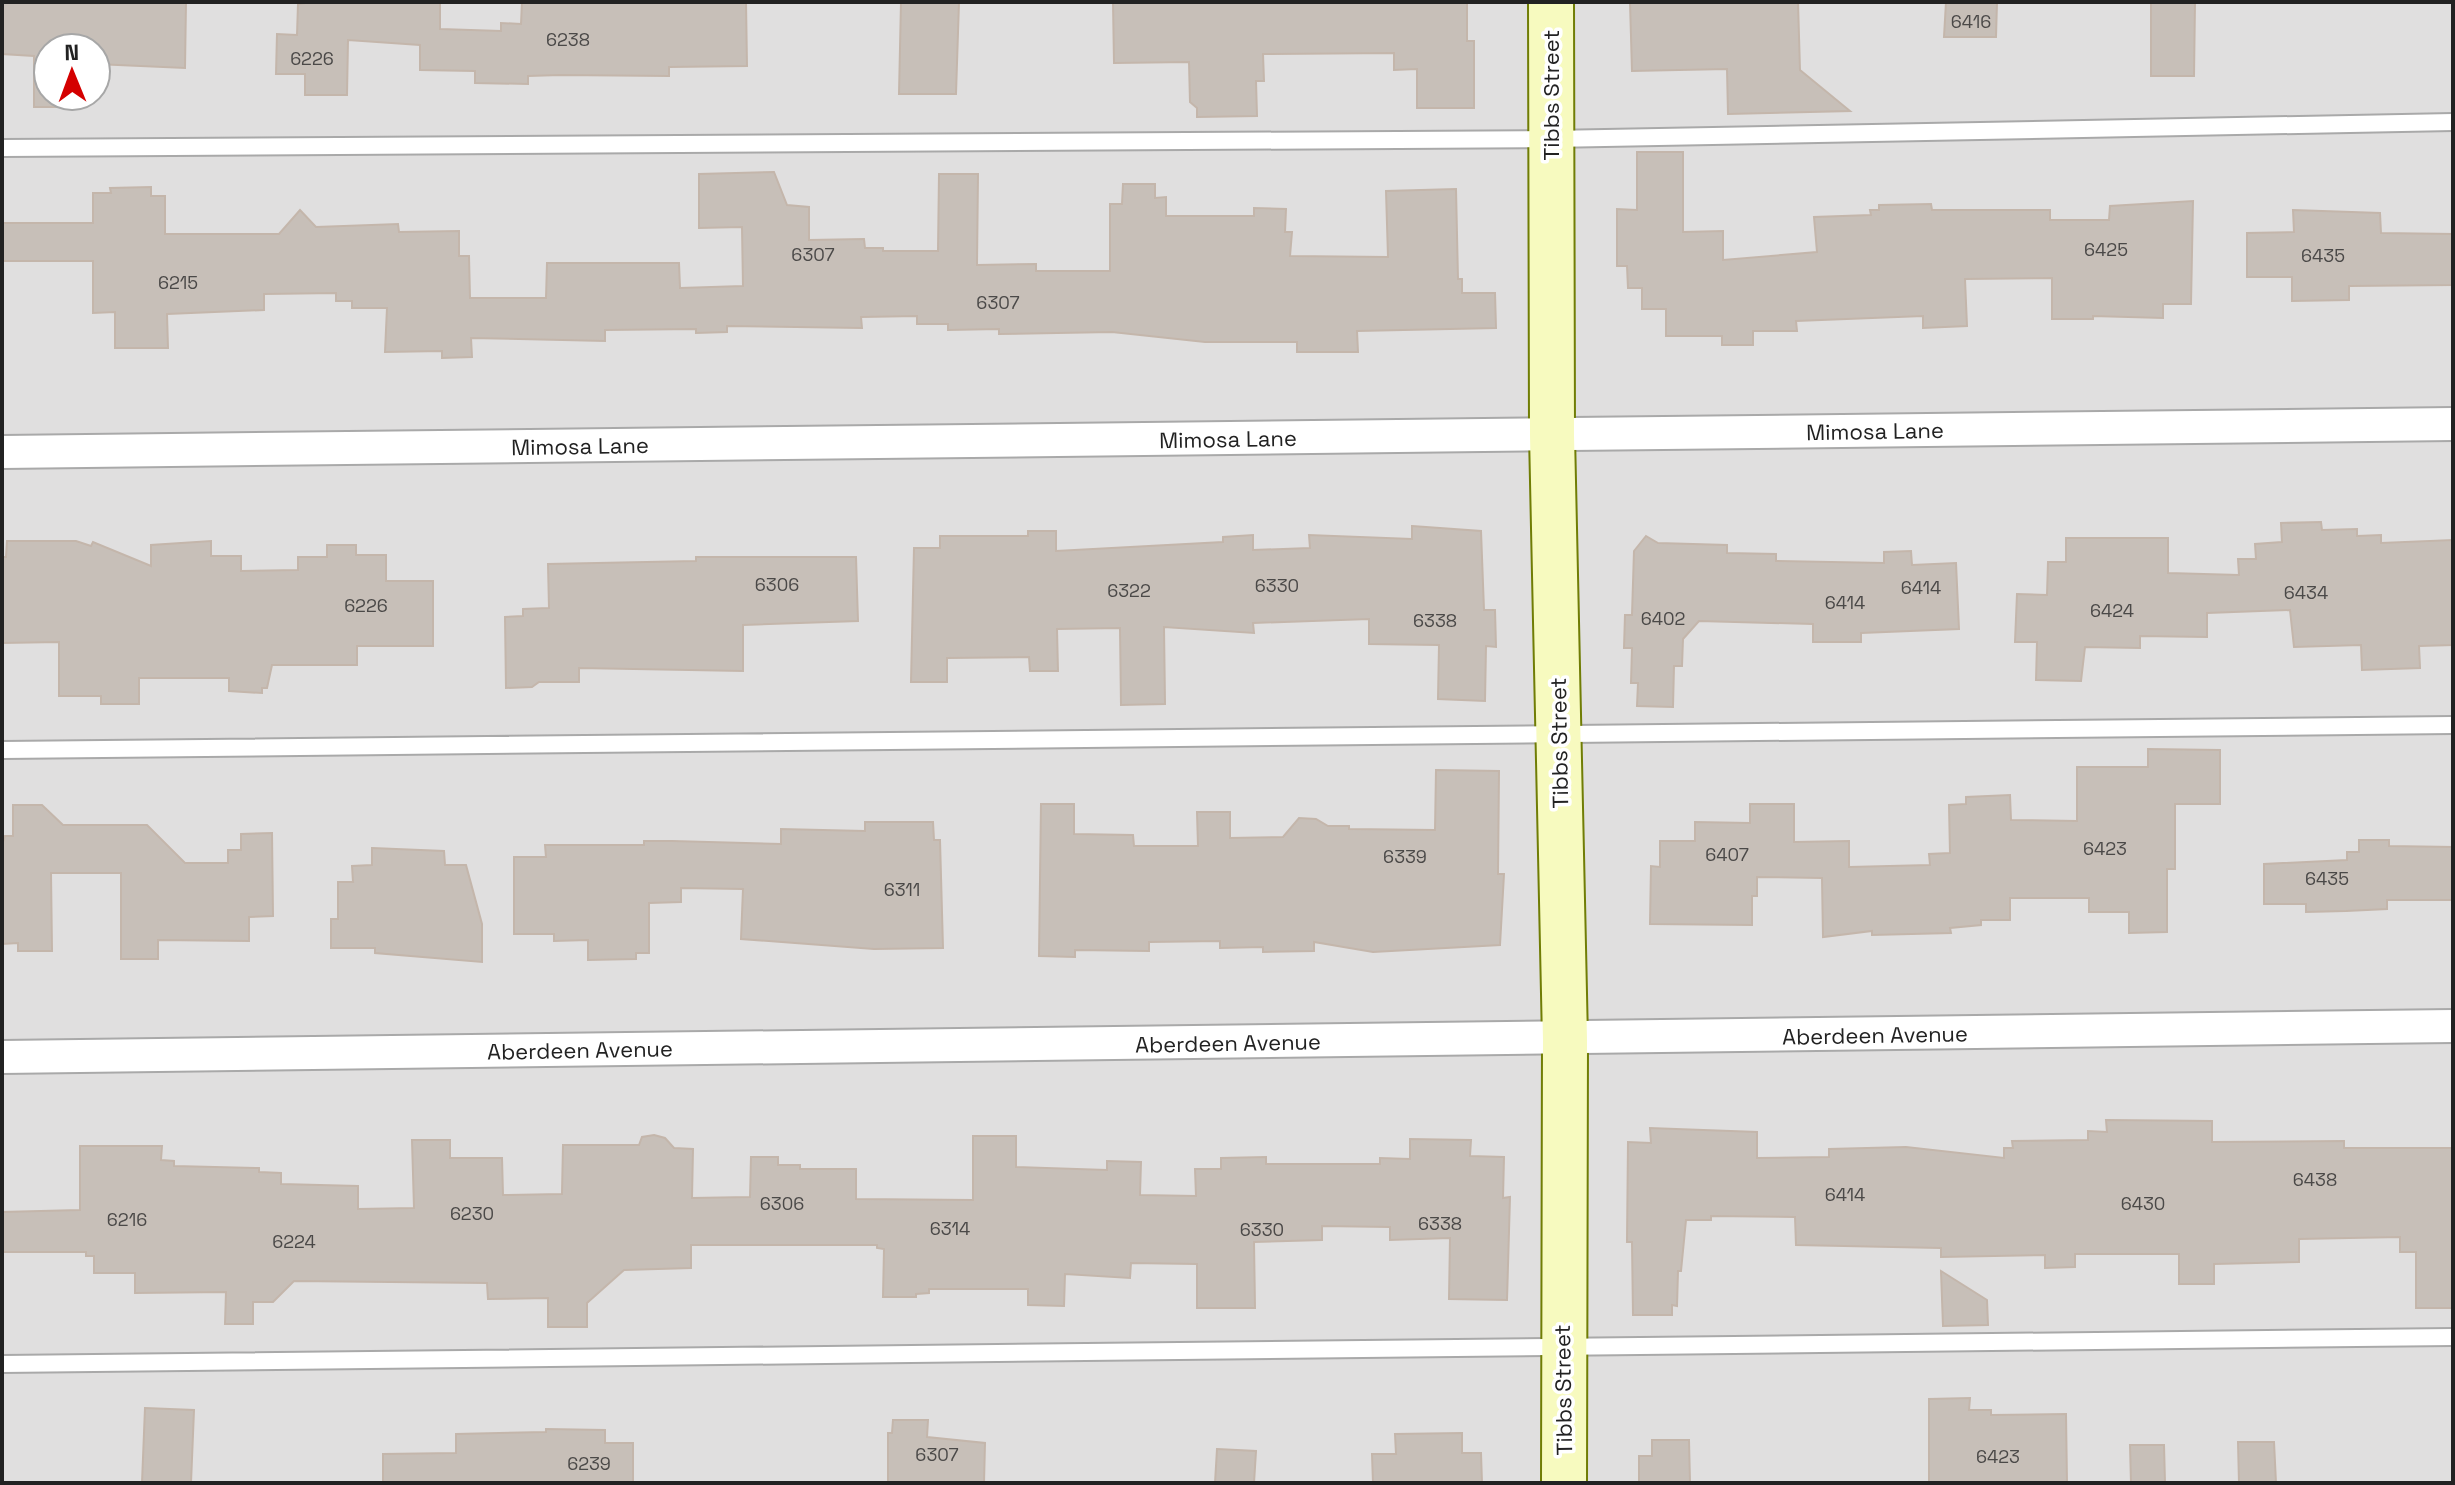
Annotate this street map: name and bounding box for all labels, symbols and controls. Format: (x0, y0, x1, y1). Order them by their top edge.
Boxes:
house number: 6416 (1951, 10, 1991, 33)
house number: 6238 (546, 28, 590, 51)
street label: Tibbs Street (1537, 30, 1565, 160)
north arrow (32, 32, 112, 112)
text: N (64, 38, 79, 66)
house number: 6226 (290, 47, 334, 70)
house number: 6425 (2084, 238, 2128, 261)
house number: 6307 (791, 243, 835, 266)
house number: 6435 (2301, 244, 2345, 267)
house number: 6215 (158, 271, 198, 294)
house number: 6307 (976, 291, 1020, 314)
street label: Mimosa Lane (1806, 416, 1944, 446)
street label: Mimosa Lane (1159, 424, 1297, 454)
street label: Mimosa Lane (511, 431, 649, 461)
house number: 6306 (755, 573, 799, 596)
house number: 6330 (1255, 574, 1299, 597)
house number: 6414 (1901, 576, 1941, 599)
house number: 6322 (1107, 579, 1151, 602)
house number: 6434 (2284, 581, 2328, 604)
house number: 6414 (1825, 591, 1865, 614)
house number: 6226 (344, 594, 388, 617)
house number: 6424 (2090, 599, 2134, 622)
house number: 6402 (1641, 607, 1685, 630)
house number: 6338 (1413, 609, 1457, 632)
street label: Tibbs Street (1544, 677, 1574, 809)
house number: 6423 (2083, 837, 2127, 860)
house number: 6407 (1705, 843, 1749, 866)
house number: 6339 (1383, 845, 1427, 868)
house number: 6435 (2305, 867, 2349, 890)
house number: 6311 (884, 878, 920, 901)
street label: Aberdeen Avenue (1782, 1019, 1968, 1051)
street label: Aberdeen Avenue (1135, 1027, 1321, 1059)
street label: Aberdeen Avenue (487, 1034, 673, 1066)
house number: 6438 (2293, 1168, 2337, 1191)
house number: 6414 (1825, 1183, 1865, 1206)
house number: 6306 (760, 1192, 804, 1215)
house number: 6430 (2121, 1192, 2165, 1215)
house number: 6230 (450, 1202, 494, 1225)
house number: 6216 (107, 1208, 147, 1231)
house number: 6338 (1418, 1212, 1462, 1235)
house number: 6314 (930, 1217, 970, 1240)
house number: 6330 (1240, 1218, 1284, 1241)
house number: 6224 (272, 1230, 316, 1253)
street label: Tibbs Street (1548, 1324, 1578, 1456)
house number: 6307 (915, 1443, 959, 1466)
house number: 6423 (1976, 1445, 2020, 1468)
house number: 6239 (567, 1452, 611, 1475)

